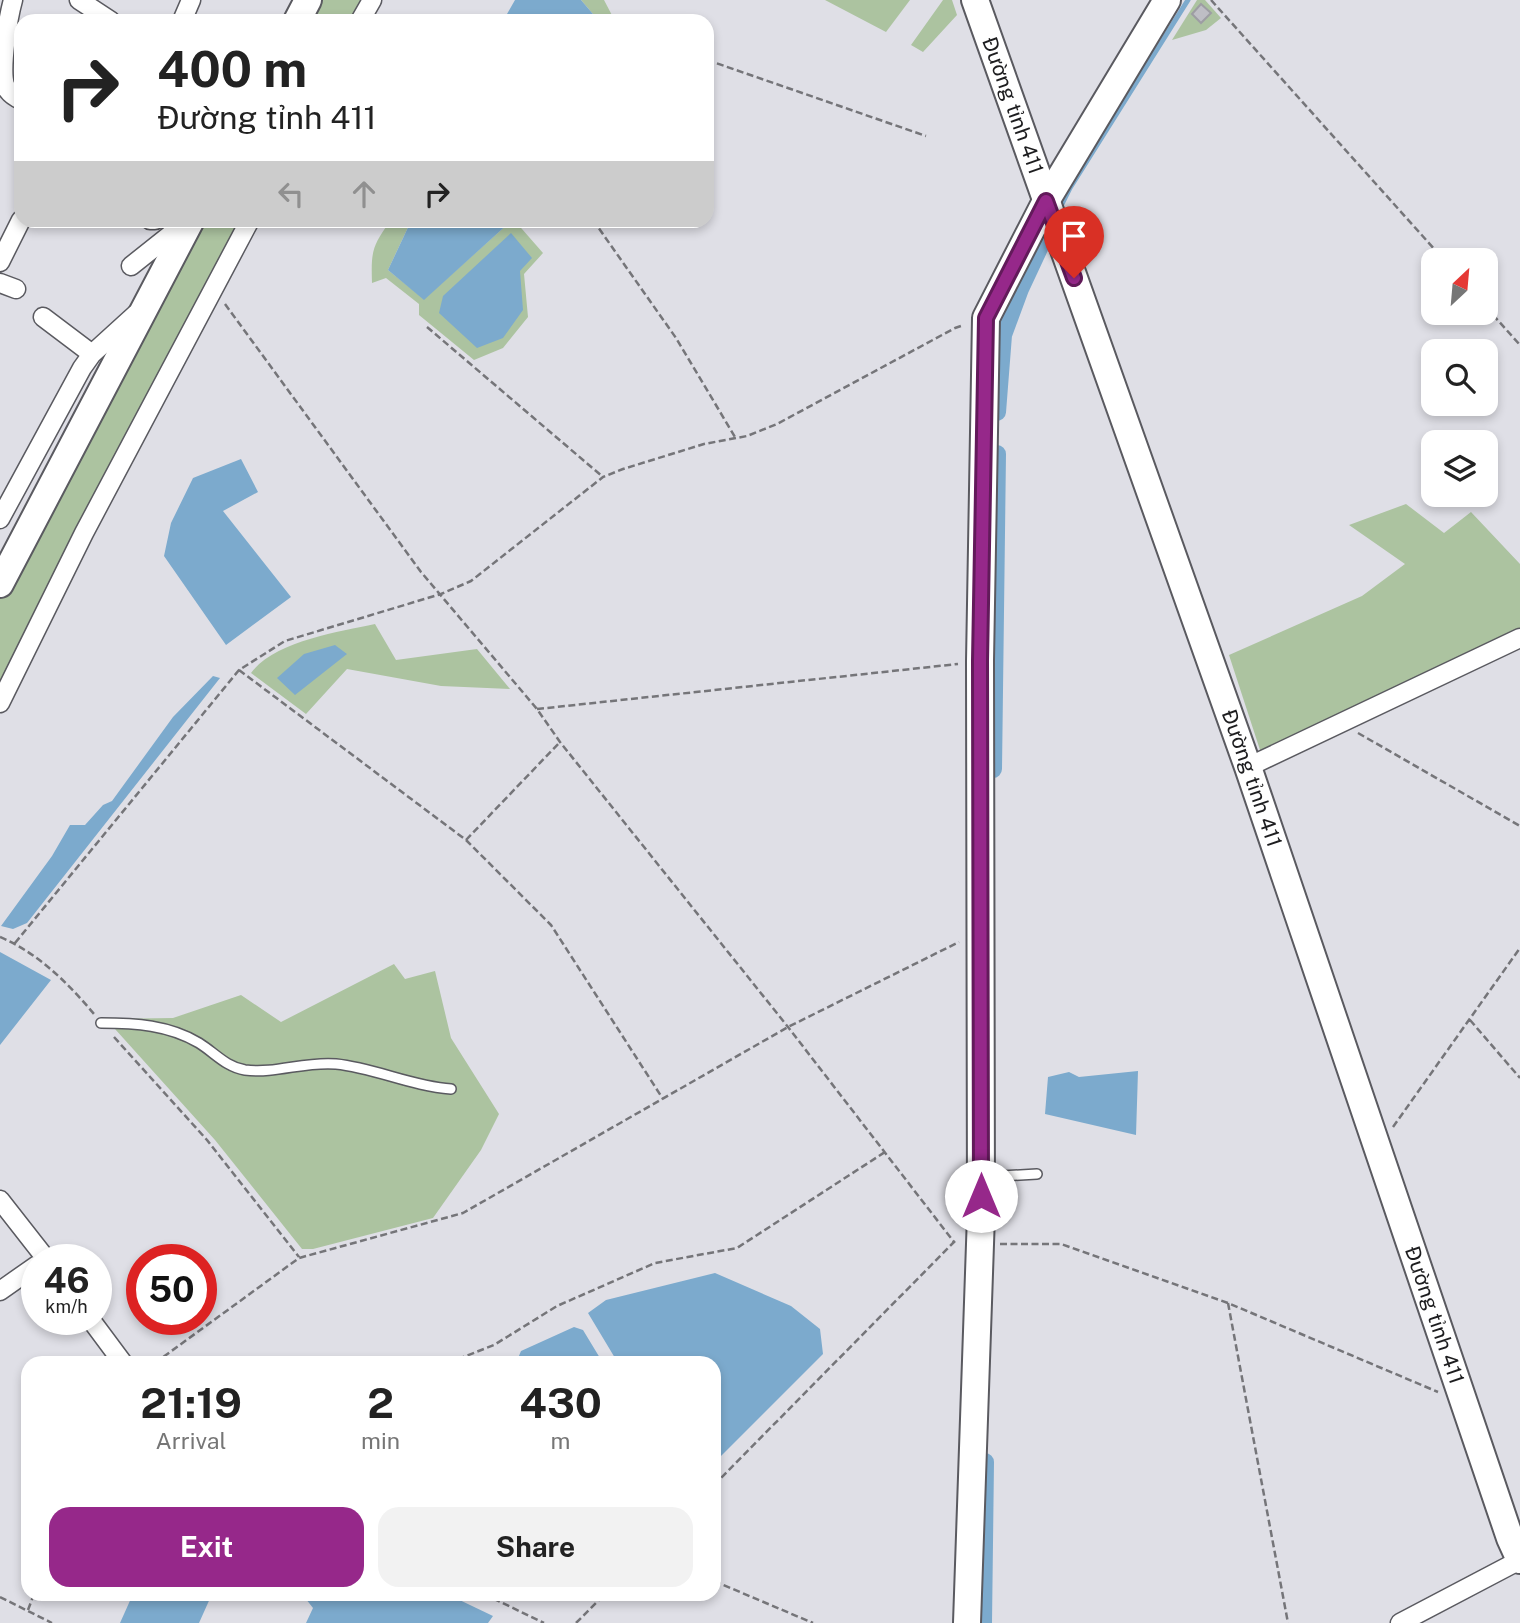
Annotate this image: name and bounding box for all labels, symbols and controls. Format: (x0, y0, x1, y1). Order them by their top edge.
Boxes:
street label: Đường tỉnh 411 (977, 33, 1049, 177)
text: 400 m (157, 40, 307, 98)
icon: right (42, 42, 133, 133)
text: Đường tỉnh 411 (157, 99, 376, 136)
icon: left (272, 175, 310, 213)
icon: ahead (345, 175, 383, 213)
icon: right (418, 175, 456, 213)
pin (1044, 206, 1104, 278)
icon: arrive (1055, 217, 1093, 255)
north arrow (1421, 248, 1498, 326)
map controls (1421, 248, 1498, 507)
button: search (1421, 339, 1498, 416)
button: layers (1421, 430, 1498, 507)
street label: Đường tỉnh 411 (1217, 706, 1287, 850)
position arrow (944, 1159, 1018, 1233)
street label: Đường tỉnh 411 (1400, 1243, 1470, 1387)
speed limit sign: 50 (126, 1244, 217, 1335)
text: 46 (43, 1260, 90, 1301)
text: km/h (45, 1296, 88, 1317)
text: 21:19 (140, 1378, 242, 1427)
text: 2 (367, 1378, 394, 1427)
text: 430 (519, 1378, 602, 1427)
text: Arrival (156, 1427, 227, 1454)
text: min (361, 1427, 400, 1454)
text: m (551, 1427, 571, 1454)
button: Exit (49, 1507, 364, 1587)
button: Share (378, 1507, 693, 1587)

